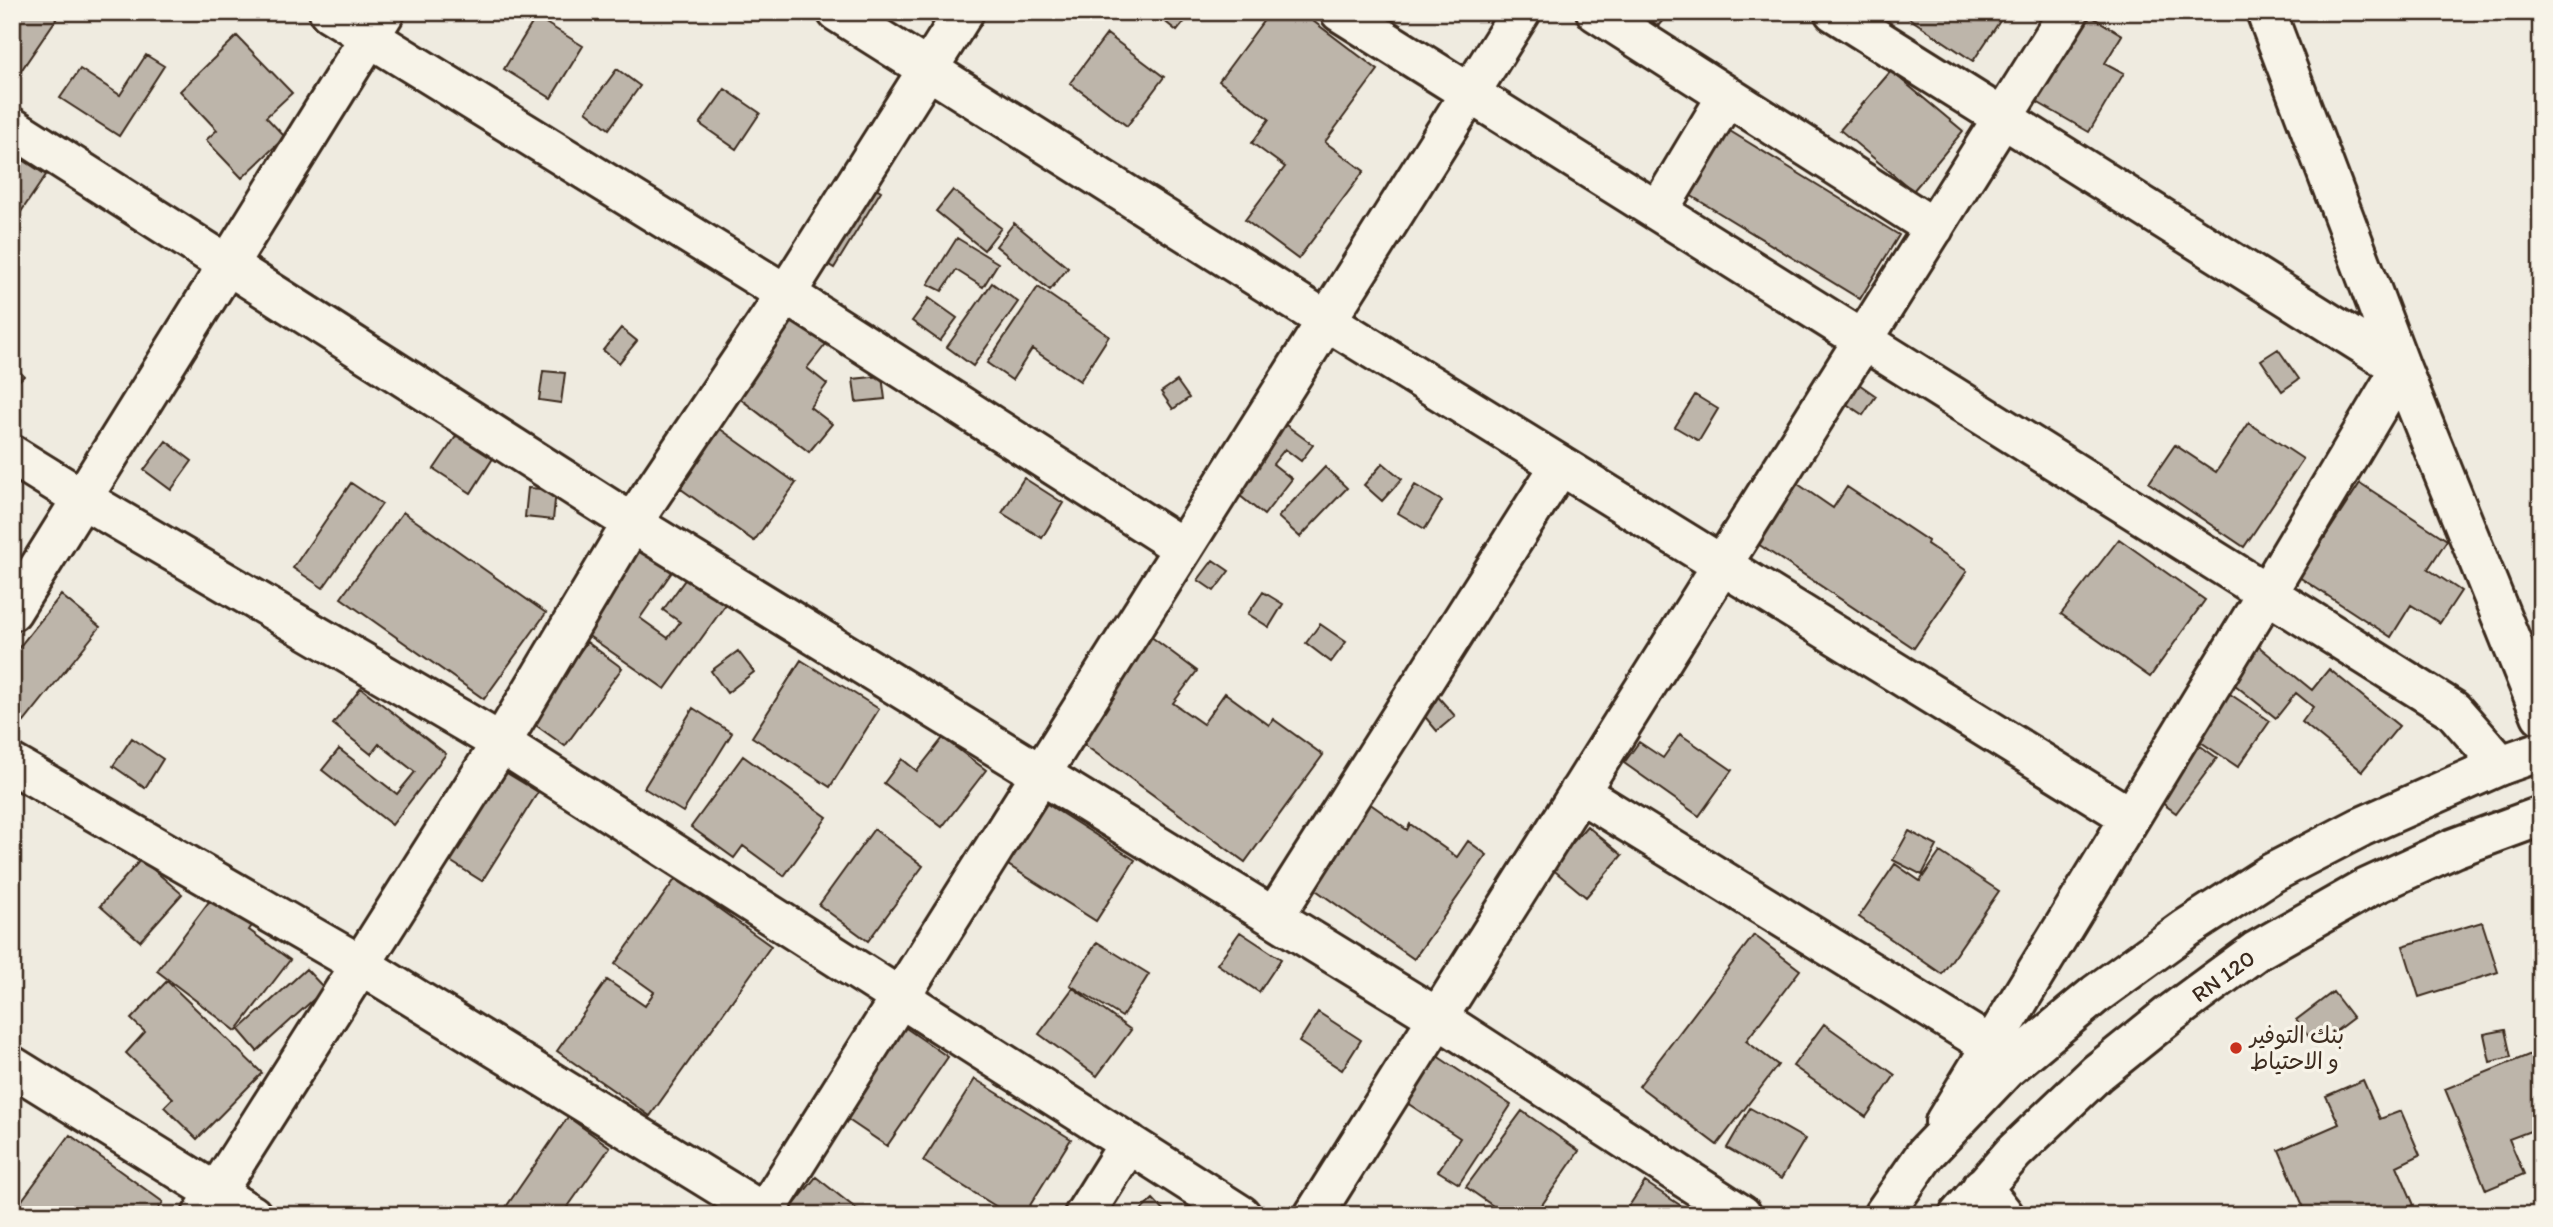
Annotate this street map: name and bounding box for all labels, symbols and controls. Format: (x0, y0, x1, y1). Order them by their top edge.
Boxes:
street label: RN 120 (2186, 944, 2260, 1008)
place label: بنك التوفير و الاحتياط (2248, 1021, 2344, 1075)
marker: بنك التوفير و الاحتياط (2228, 1040, 2244, 1056)

